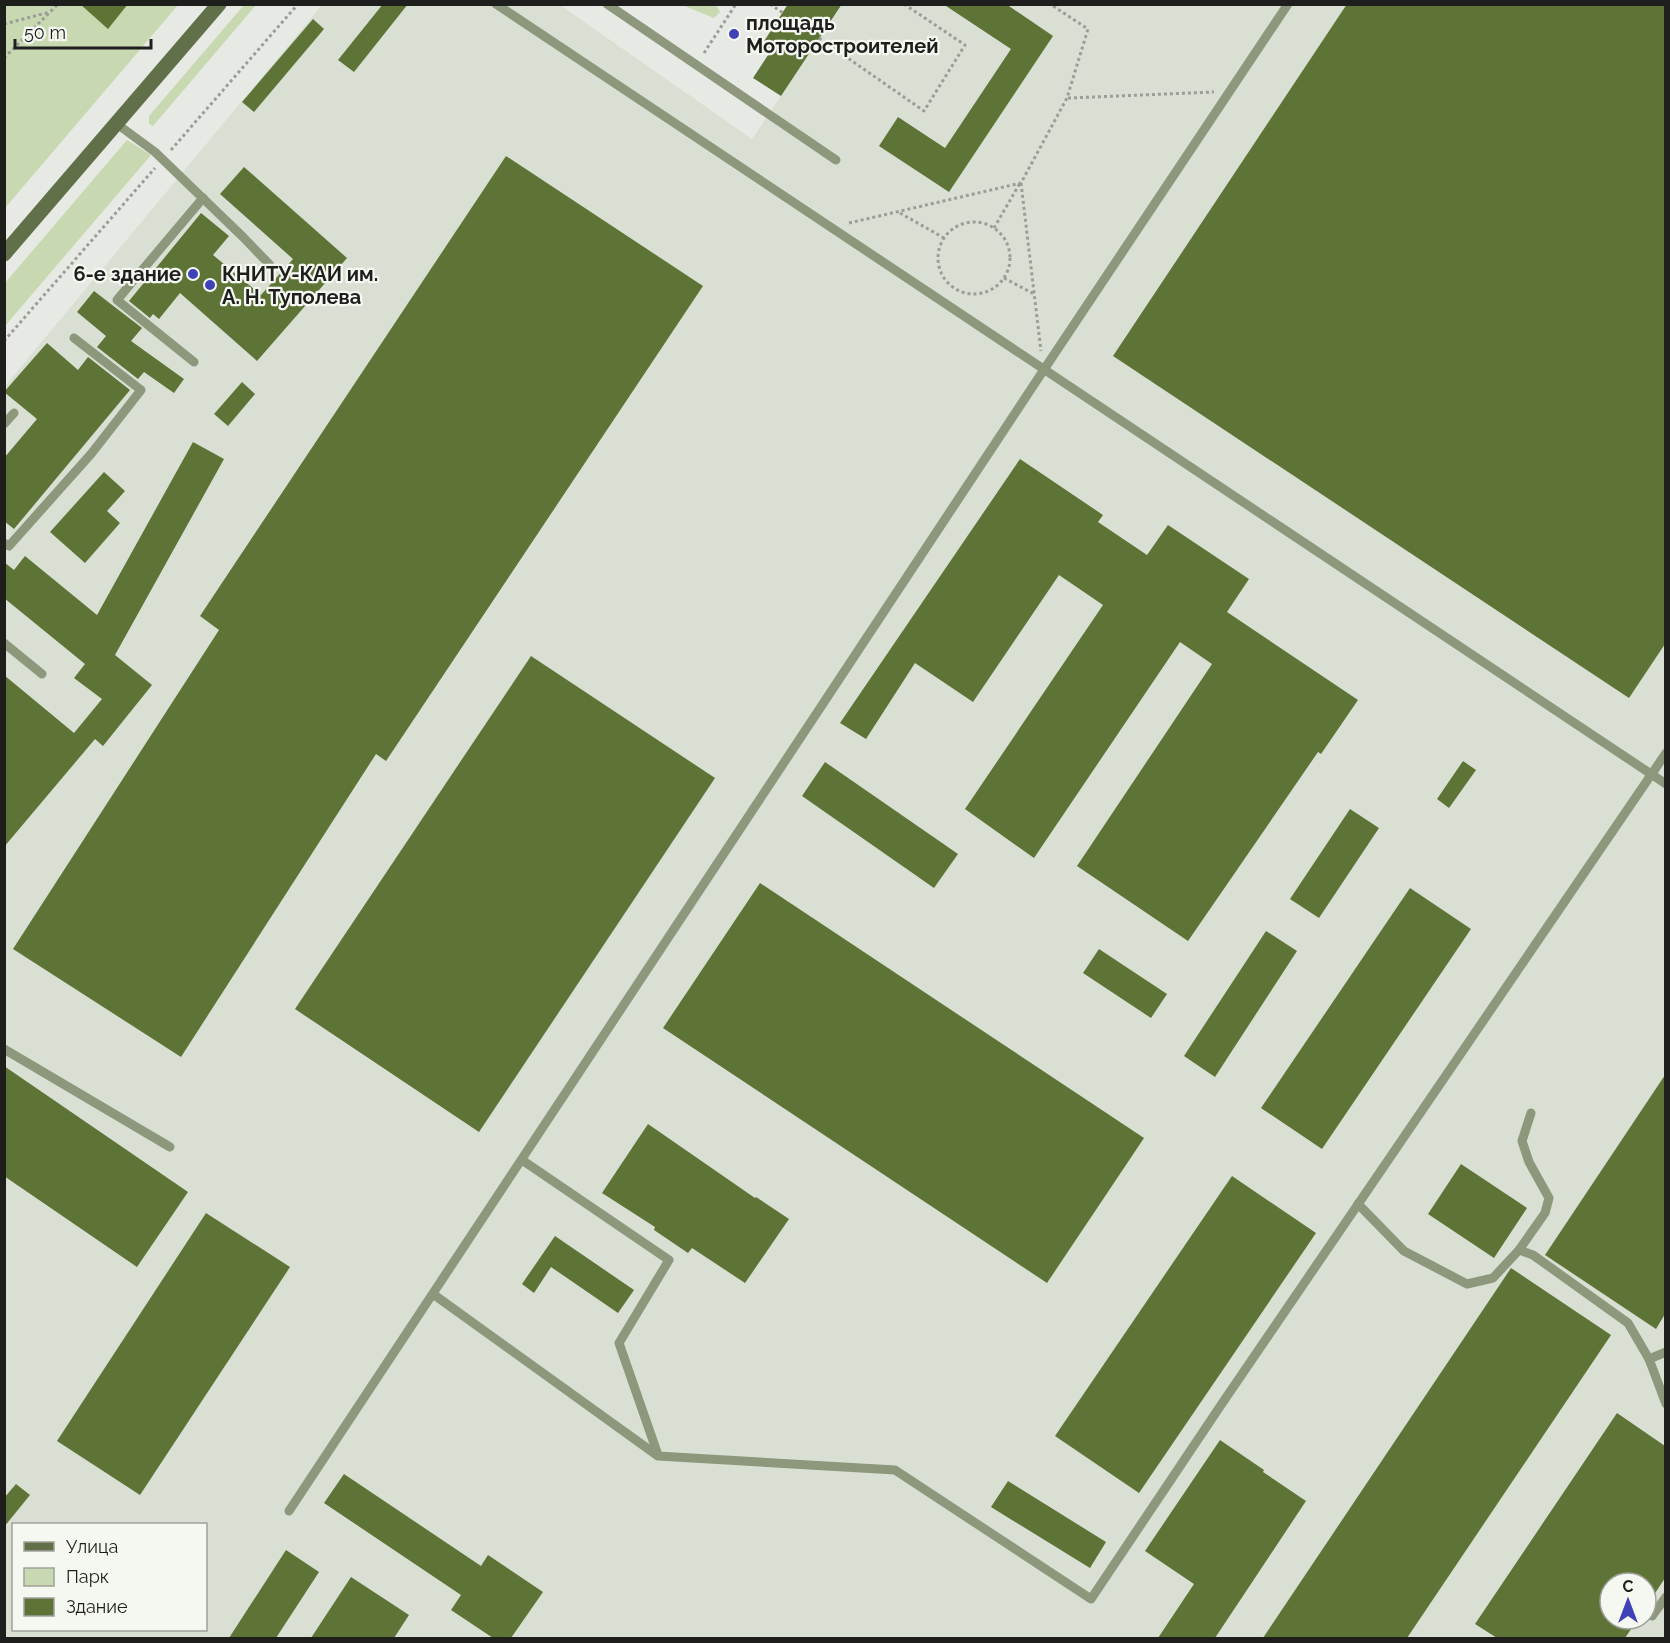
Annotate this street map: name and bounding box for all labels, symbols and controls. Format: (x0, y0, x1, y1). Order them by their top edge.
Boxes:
place label: площадь Моторостроителей (746, 11, 938, 58)
scale bar (15, 12, 152, 50)
text: 50 m (24, 22, 66, 43)
marker: площадь Моторостроителей (727, 27, 741, 41)
place label: 6-е здание (73, 262, 181, 286)
place label: КНИТУ-КАИ им. А. Н. Туполева (222, 262, 378, 309)
marker: 6-е здание (186, 267, 200, 281)
marker: КНИТУ-КАИ им. А. Н. Туполева (203, 278, 217, 292)
legend (12, 1523, 207, 1631)
text: Улица (66, 1536, 118, 1557)
text: Парк (66, 1566, 109, 1587)
north arrow (1598, 1571, 1658, 1631)
text: С (1623, 1577, 1634, 1596)
text: Здание (66, 1596, 128, 1617)

